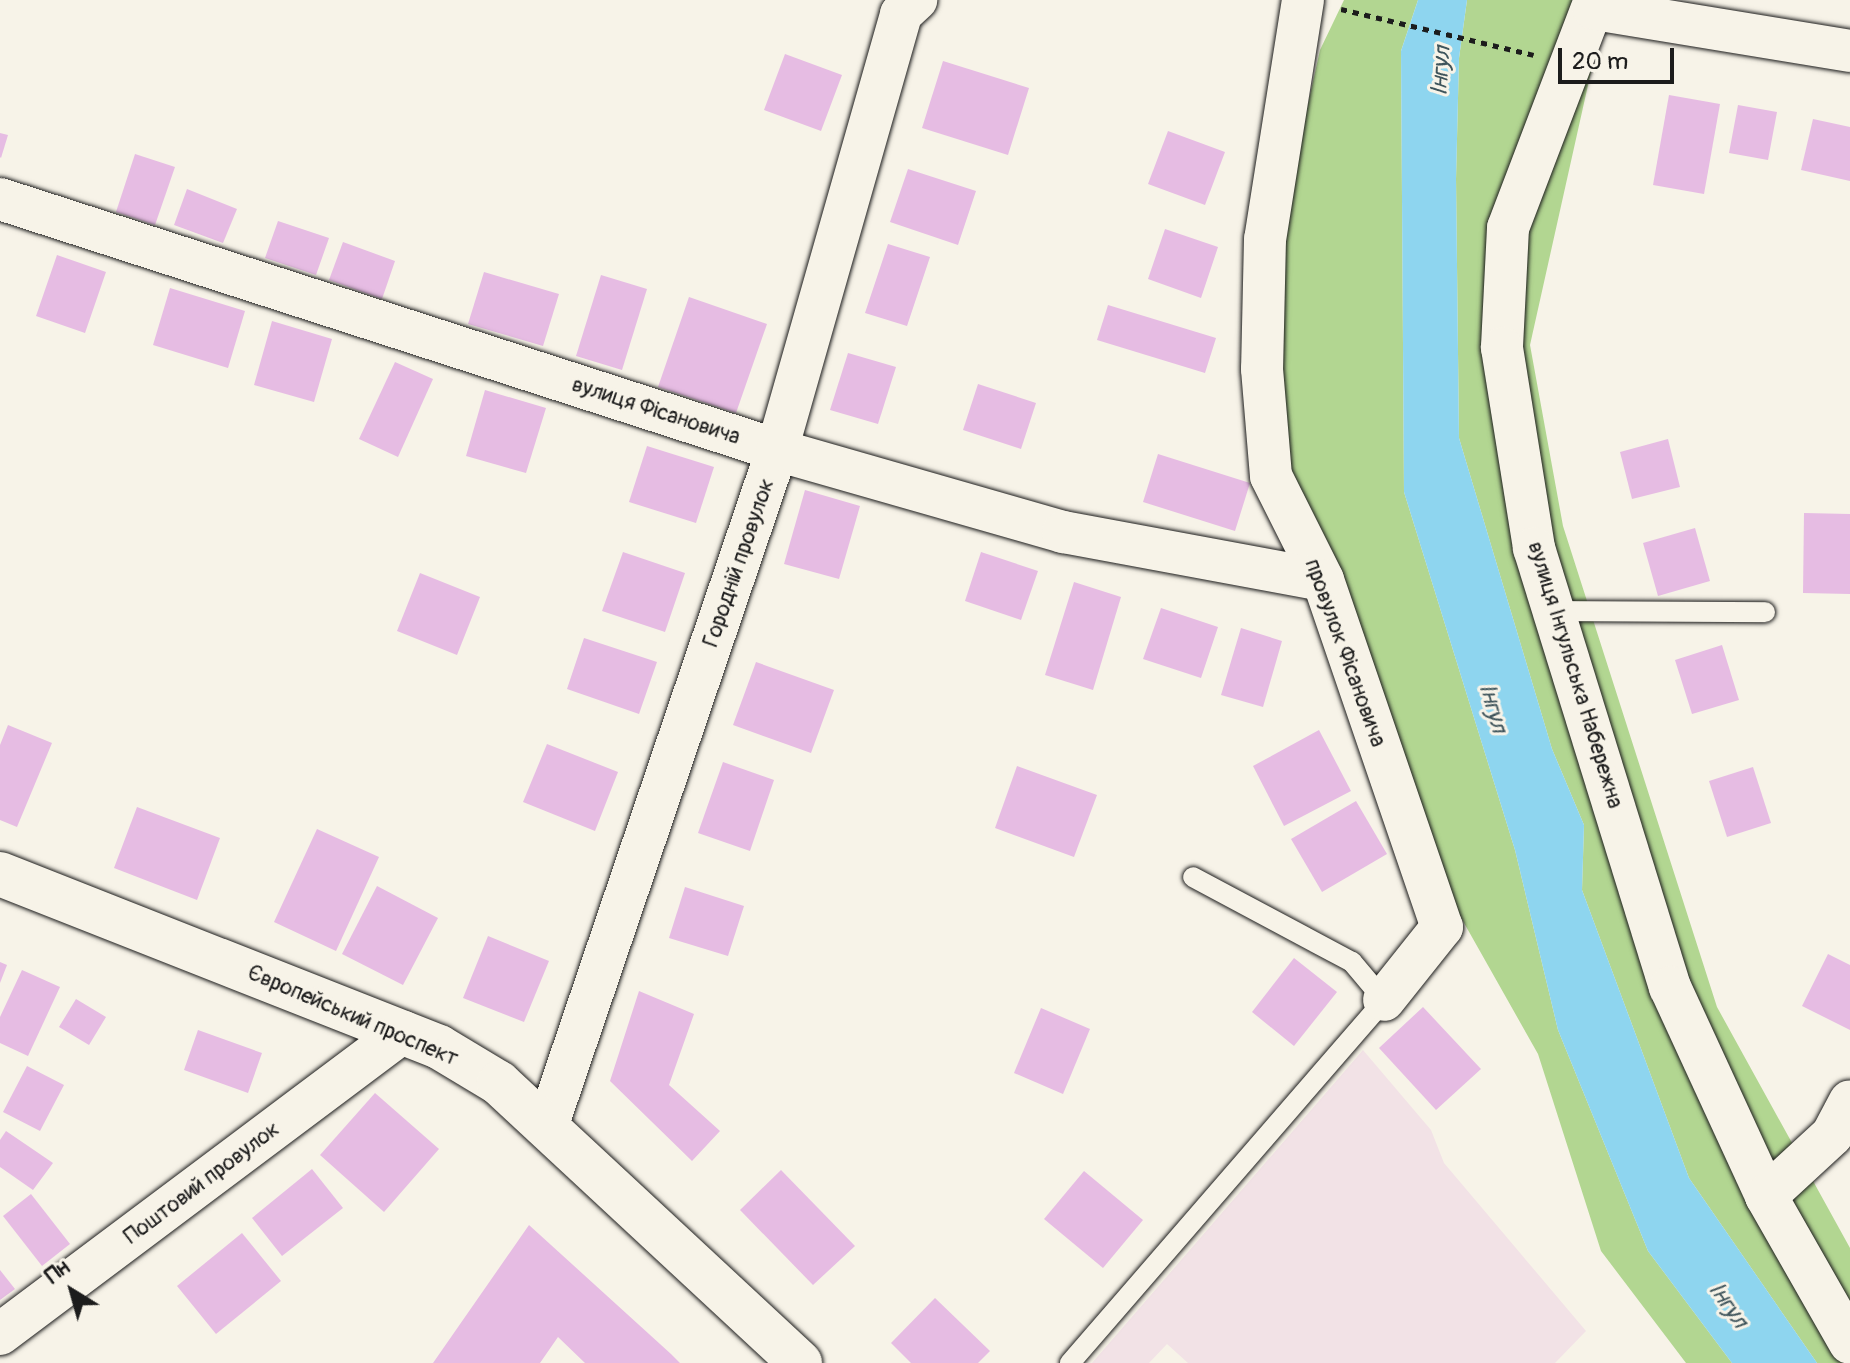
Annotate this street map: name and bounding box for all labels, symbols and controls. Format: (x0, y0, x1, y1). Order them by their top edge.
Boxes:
scale bar (1562, 32, 1678, 82)
water label: Інгул (1425, 45, 1457, 97)
text: 20 m (1572, 47, 1628, 76)
street label: вулиця Фісановича (569, 371, 743, 451)
street label: Городній провулок (698, 475, 780, 651)
street label: вулиця Інгульська Набережна (1522, 539, 1628, 811)
street label: провулок Фісановича (1299, 555, 1391, 751)
water label: Інгул (1472, 680, 1514, 736)
street label: Європейський проспект (244, 960, 462, 1072)
street label: Поштовий провулок (119, 1116, 285, 1250)
north arrow (32, 1251, 112, 1331)
text: Пн (39, 1253, 76, 1290)
water label: Інгул (1702, 1276, 1754, 1334)

